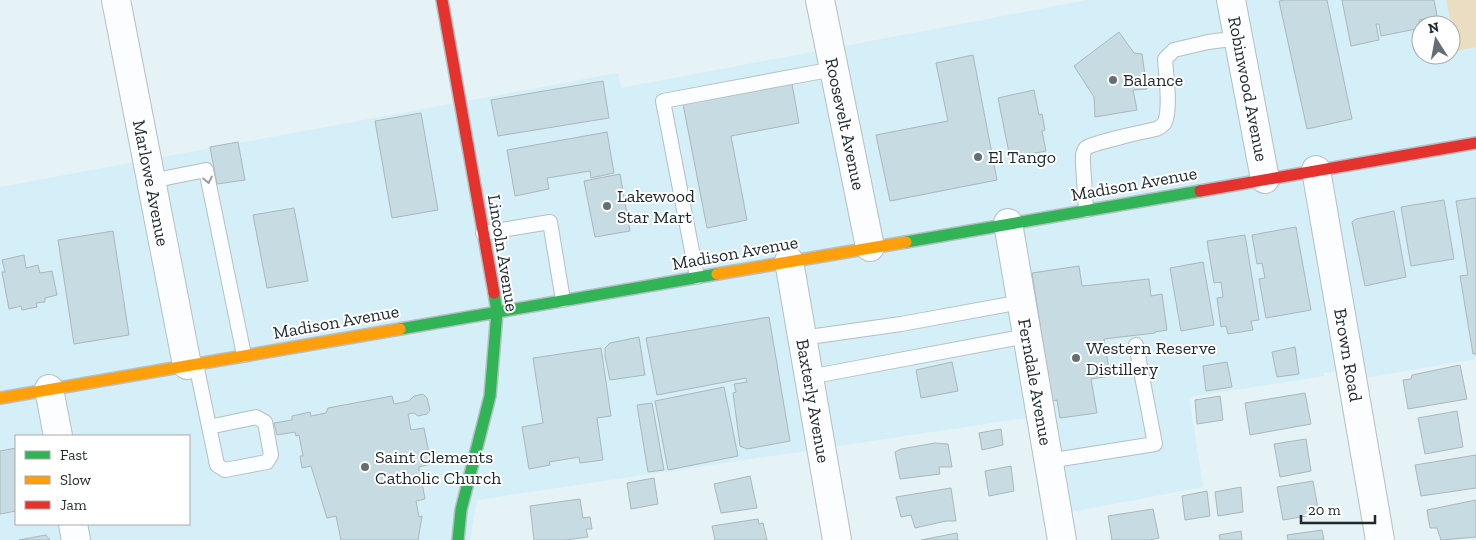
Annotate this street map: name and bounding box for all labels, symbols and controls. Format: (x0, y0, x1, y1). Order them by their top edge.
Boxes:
street label: Robinwood Avenue (1223, 15, 1273, 163)
north arrow (1411, 15, 1461, 65)
text: N (1427, 18, 1441, 37)
street label: Roosevelt Avenue (820, 56, 870, 192)
place label: Balance (1123, 69, 1183, 91)
marker: Balance (1107, 74, 1119, 86)
street label: Marlowe Avenue (128, 118, 174, 248)
place label: El Tango (988, 146, 1056, 168)
marker: El Tango (972, 151, 984, 163)
street label: Madison Avenue (1069, 162, 1199, 206)
one-way arrow (203, 175, 213, 184)
place label: Lakewood Star Mart (617, 185, 695, 228)
street label: Lincoln Avenue (483, 193, 523, 313)
marker: Lakewood Star Mart (601, 200, 613, 212)
street label: Madison Avenue (670, 231, 800, 275)
street label: Madison Avenue (271, 300, 401, 344)
street label: Brown Road (1329, 307, 1367, 403)
street label: Ferndale Avenue (1013, 317, 1057, 447)
street label: Baxterly Avenue (791, 337, 835, 465)
place label: Western Reserve Distillery (1086, 337, 1216, 380)
marker: Western Reserve Distillery (1070, 352, 1082, 364)
legend (15, 435, 190, 525)
text: Fast (60, 446, 88, 464)
place label: Saint Clements Catholic Church (375, 446, 501, 489)
marker: Saint Clements Catholic Church (359, 461, 371, 473)
text: Slow (60, 471, 92, 489)
scale bar (1301, 492, 1375, 524)
text: Jam (60, 496, 87, 514)
text: 20 m (1308, 501, 1341, 519)

